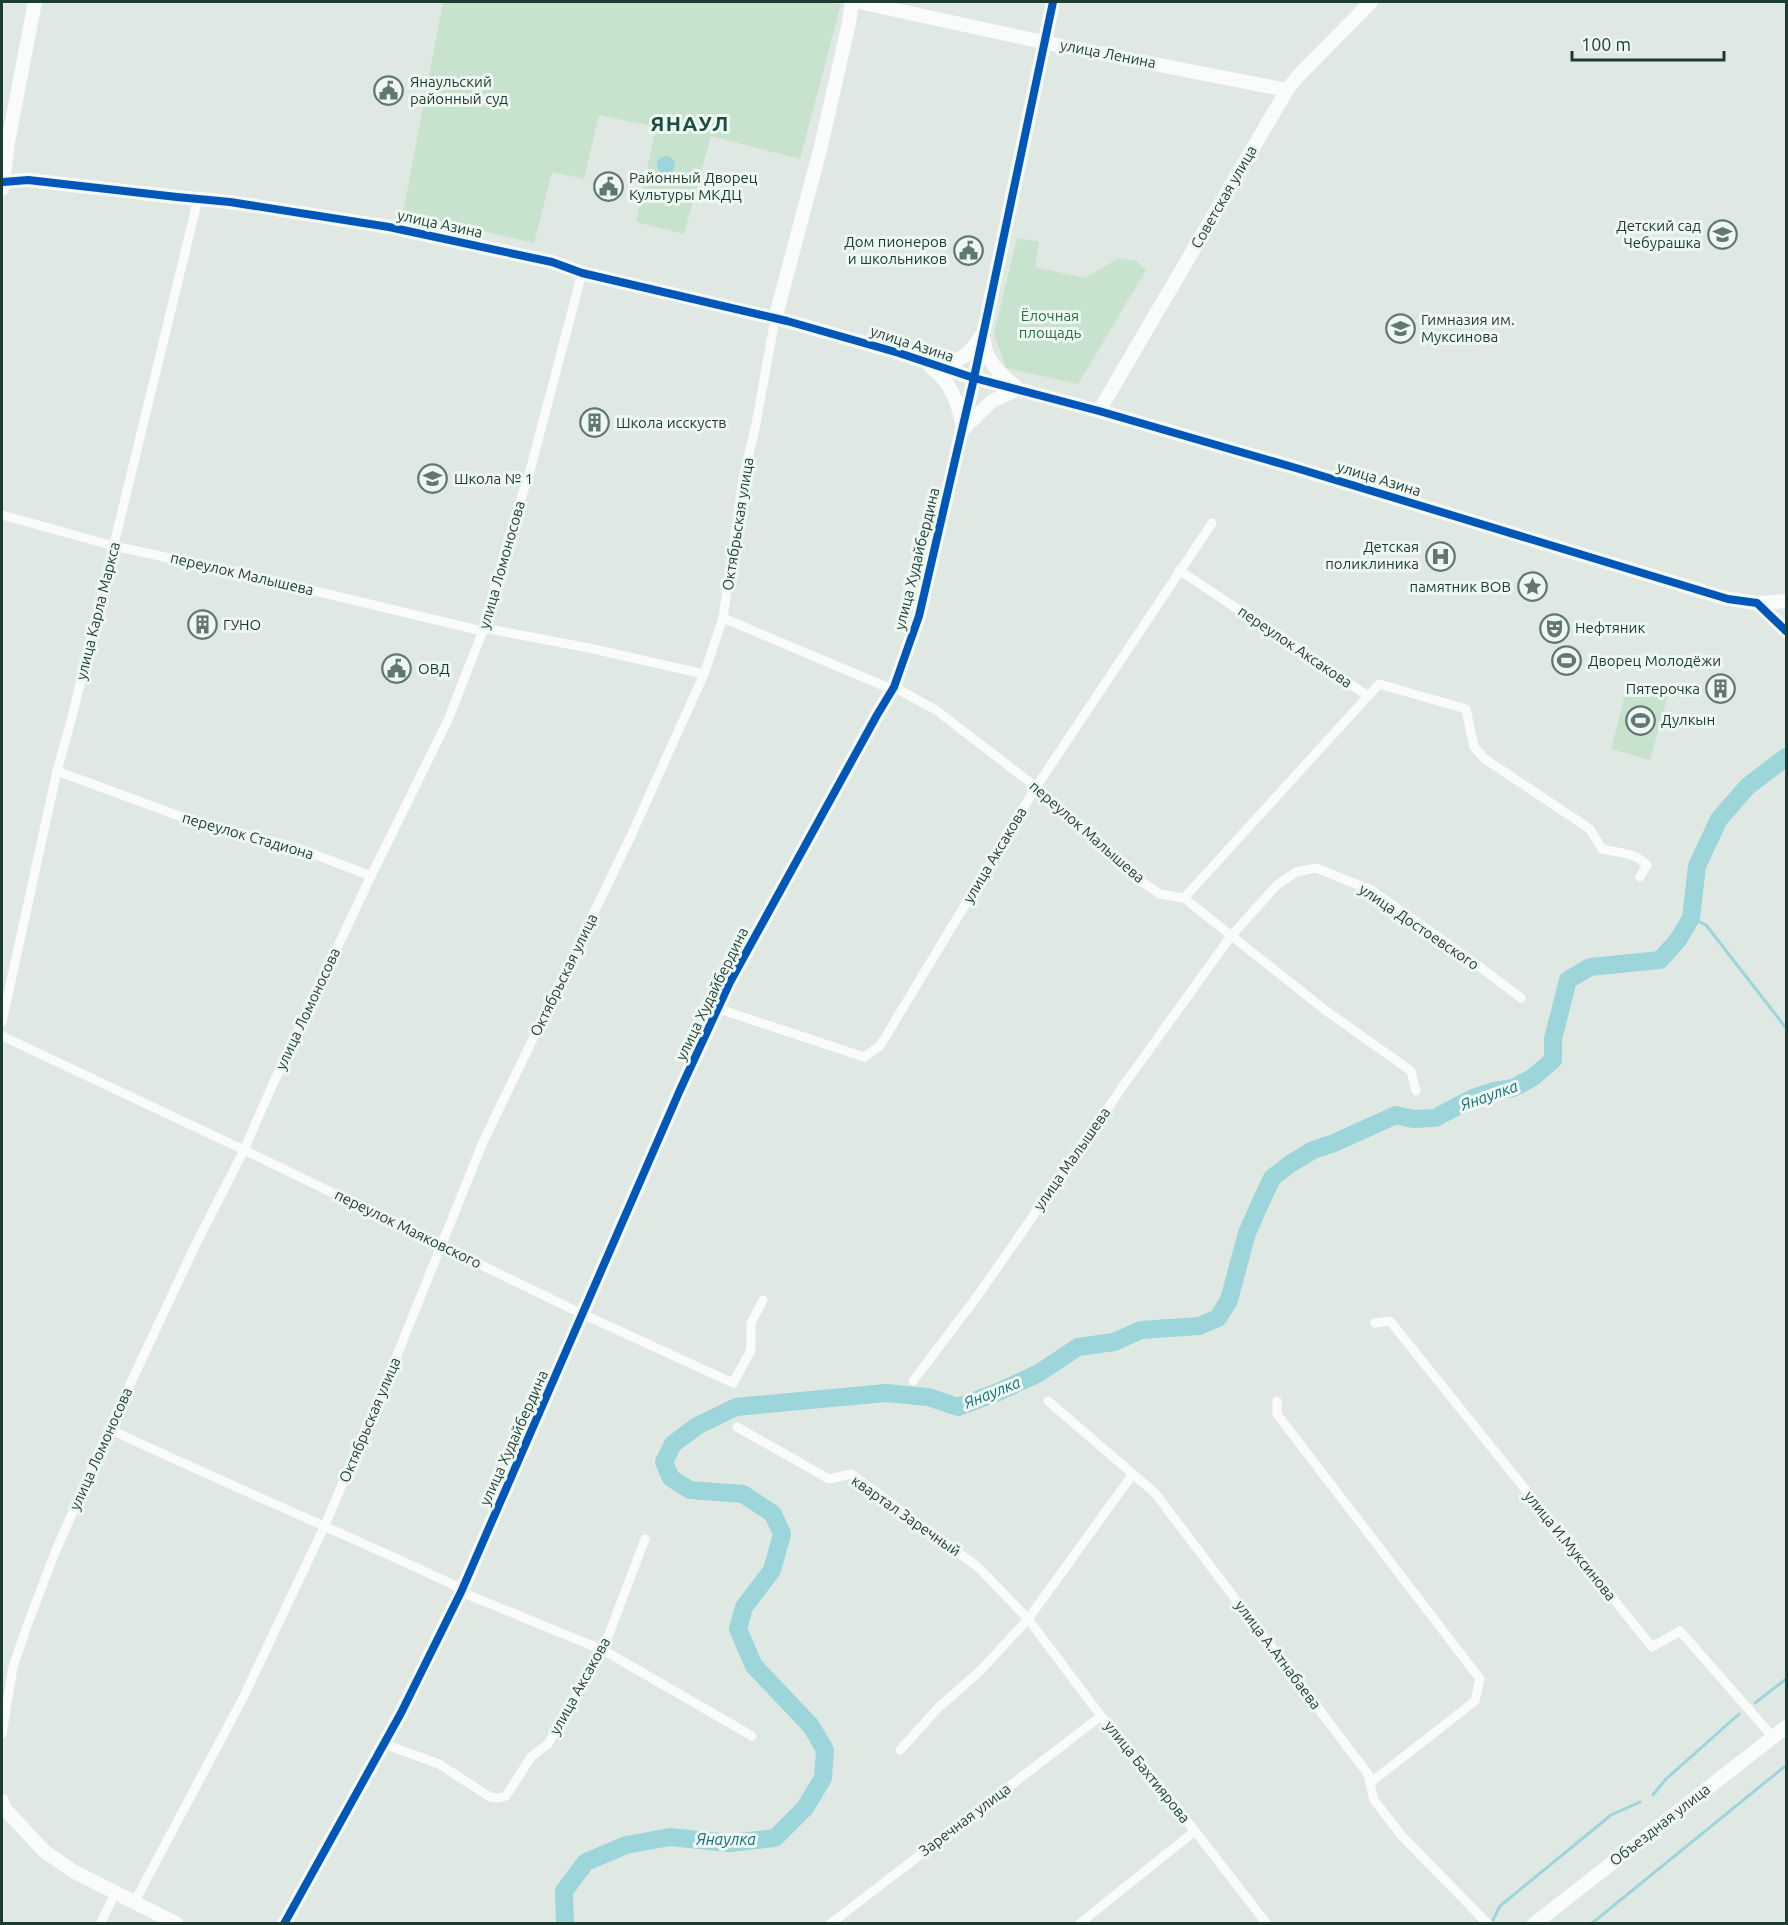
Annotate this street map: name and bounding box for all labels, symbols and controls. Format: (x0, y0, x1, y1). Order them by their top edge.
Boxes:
scale bar (1572, 24, 1724, 62)
text: 100 m (1581, 34, 1631, 54)
street label: улица Ленина (1059, 36, 1157, 71)
place label: Янаульский районный суд (410, 73, 508, 107)
public building icon: Янаульский районный суд (373, 75, 405, 107)
district label: ЯНАУЛ (650, 111, 730, 135)
street label: Советская улица (1187, 142, 1260, 251)
place label: Районный Дворец Культуры МКДЦ (629, 169, 758, 203)
public building icon: Районный Дворец Культуры МКДЦ (592, 171, 624, 203)
street label: улица Азина (396, 206, 484, 241)
place label: Детский сад Чебурашка (1616, 217, 1701, 251)
school or university icon: Детский сад Чебурашка (1706, 219, 1738, 251)
place label: Дом пионеров и школьников (844, 233, 947, 267)
public building icon: Дом пионеров и школьников (952, 235, 984, 267)
park label: Ёлочная площадь (1019, 307, 1082, 341)
place label: Гимназия им. Муксинова (1421, 311, 1515, 345)
school or university icon: Гимназия им. Муксинова (1384, 313, 1416, 345)
street label: улица Азина (868, 322, 956, 365)
building icon: Школа исскуств (579, 407, 611, 439)
place label: Школа исскуств (616, 414, 727, 431)
street label: Октябрьская улица (719, 456, 756, 592)
street label: улица Азина (1335, 458, 1423, 499)
school or university icon: Школа № 1 (417, 463, 449, 495)
place label: Школа № 1 (454, 470, 533, 487)
street label: улица Худайбердина (891, 486, 942, 632)
street label: улица Ломоносова (475, 499, 528, 631)
place label: Детская поликлиника (1325, 538, 1419, 572)
street label: улица Карла Маркса (72, 540, 123, 682)
hospital icon: Детская поликлиника (1424, 540, 1456, 572)
street label: переулок Малышева (169, 549, 316, 598)
place icon: памятник ВОВ (1516, 571, 1548, 603)
place label: памятник ВОВ (1410, 578, 1511, 595)
street label: переулок Аксакова (1235, 602, 1355, 691)
building icon: ГУНО (186, 609, 218, 641)
theatre icon: Нефтяник (1538, 612, 1570, 644)
place label: ГУНО (223, 616, 261, 633)
place label: Нефтяник (1575, 619, 1645, 636)
sports icon: Дворец Молодёжи (1551, 645, 1583, 677)
place label: Дворец Молодёжи (1588, 652, 1721, 669)
public building icon: ОВД (381, 653, 413, 685)
place label: ОВД (418, 660, 450, 677)
building icon: Пятерочка (1705, 673, 1737, 705)
place label: Пятерочка (1626, 680, 1700, 697)
sports icon: Дулкын (1624, 704, 1656, 736)
place label: Дулкын (1661, 711, 1715, 728)
street label: переулок Малышева (1026, 777, 1148, 886)
street label: улица Аксакова (959, 804, 1030, 906)
street label: переулок Стадиона (181, 809, 316, 862)
street label: улица Достоевского (1356, 880, 1482, 973)
street label: Октябрьская улица (526, 911, 601, 1039)
street label: улица Худайбердина (672, 924, 751, 1063)
street label: улица Ломоносова (272, 945, 343, 1072)
water label: Янаулка (1457, 1076, 1520, 1114)
street label: улица Малышева (1030, 1104, 1113, 1213)
street label: переулок Маяковского (332, 1186, 484, 1271)
street label: Октябрьская улица (335, 1355, 404, 1485)
street label: улица Худайбердина (476, 1368, 551, 1508)
water label: Янаулка (960, 1372, 1023, 1412)
street label: улица Ломоносова (66, 1385, 135, 1513)
street label: квартал Заречный (849, 1472, 964, 1560)
street label: улица И.Муксинова (1521, 1487, 1620, 1604)
street label: улица А.Атнабаева (1232, 1597, 1325, 1713)
street label: улица Аксакова (546, 1634, 613, 1737)
street label: улица Бахтиярова (1101, 1717, 1194, 1826)
street label: Заречная улица (916, 1780, 1014, 1860)
street label: Объездная улица (1606, 1780, 1713, 1869)
water label: Янаулка (695, 1830, 756, 1848)

